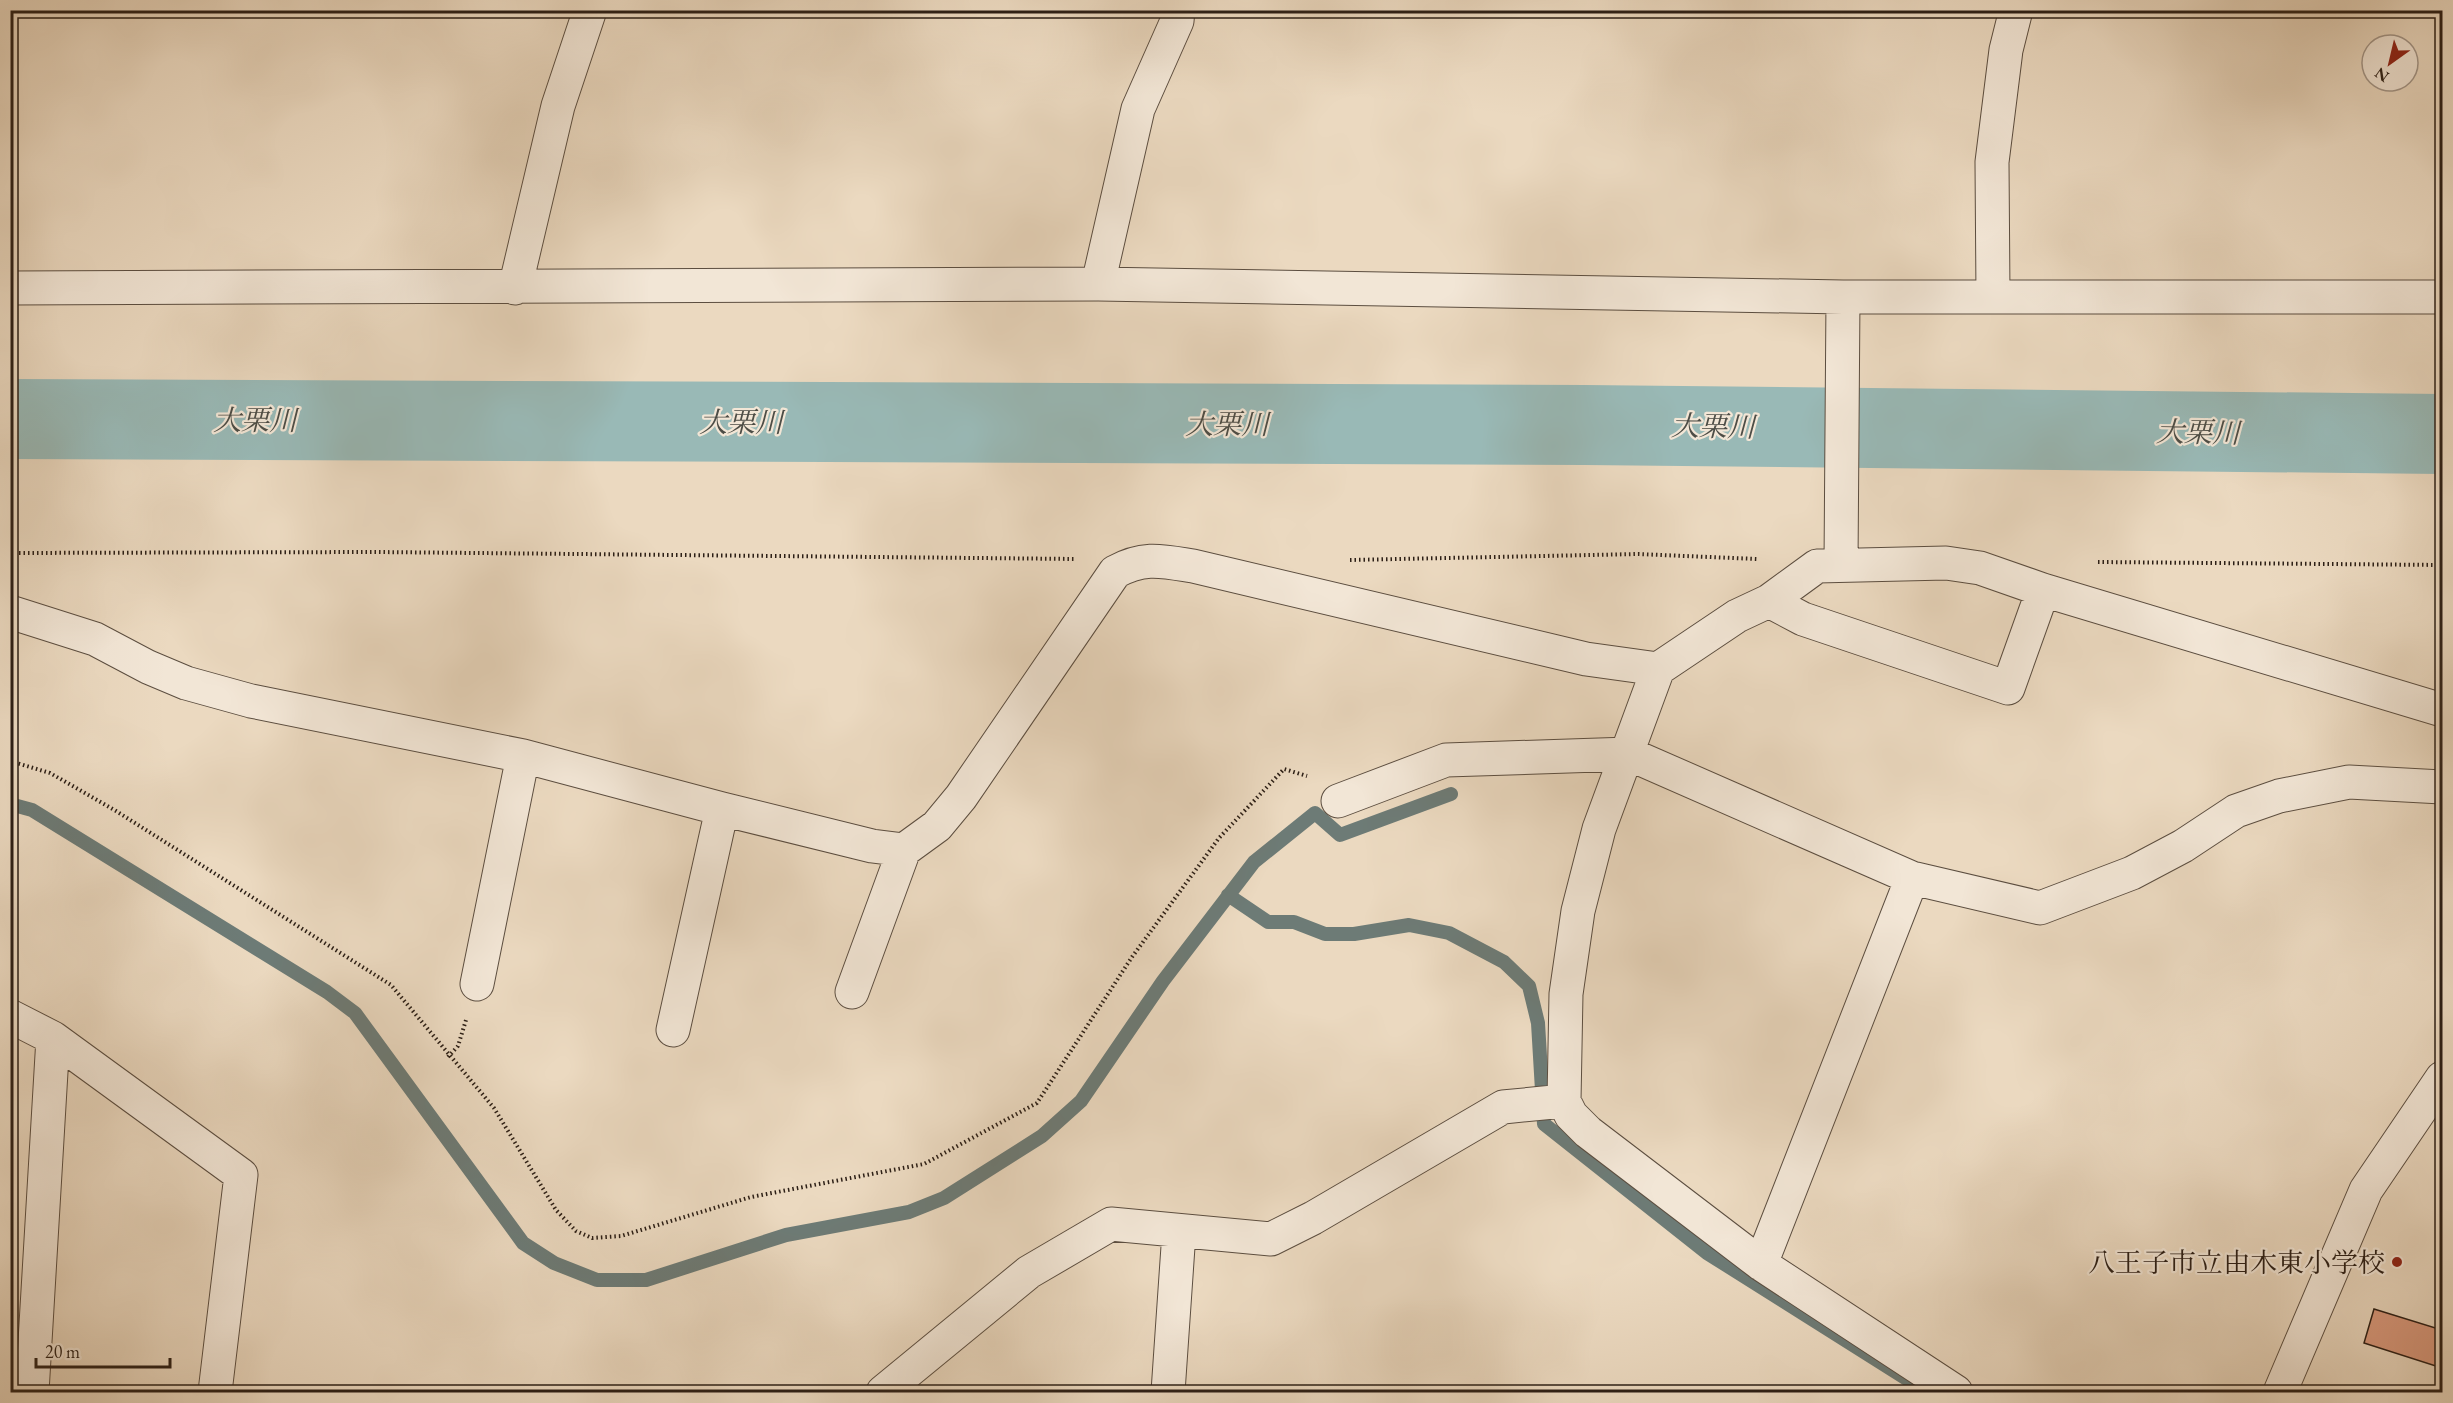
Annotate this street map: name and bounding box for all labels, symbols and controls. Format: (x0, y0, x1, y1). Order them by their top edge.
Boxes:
north arrow (2360, 33, 2420, 93)
text: N (2371, 63, 2393, 87)
water label: 大栗川 (213, 402, 300, 438)
water label: 大栗川 (699, 404, 786, 440)
water label: 大栗川 (1185, 406, 1272, 442)
water label: 大栗川 (1671, 407, 1758, 445)
water label: 大栗川 (2156, 413, 2243, 451)
place label: 八王子市立由木東小学校 (2088, 1245, 2385, 1280)
marker: 八王子市立由木東小学校 (2390, 1255, 2404, 1269)
scale bar (36, 1331, 170, 1369)
text: 20 m (45, 1340, 80, 1363)

